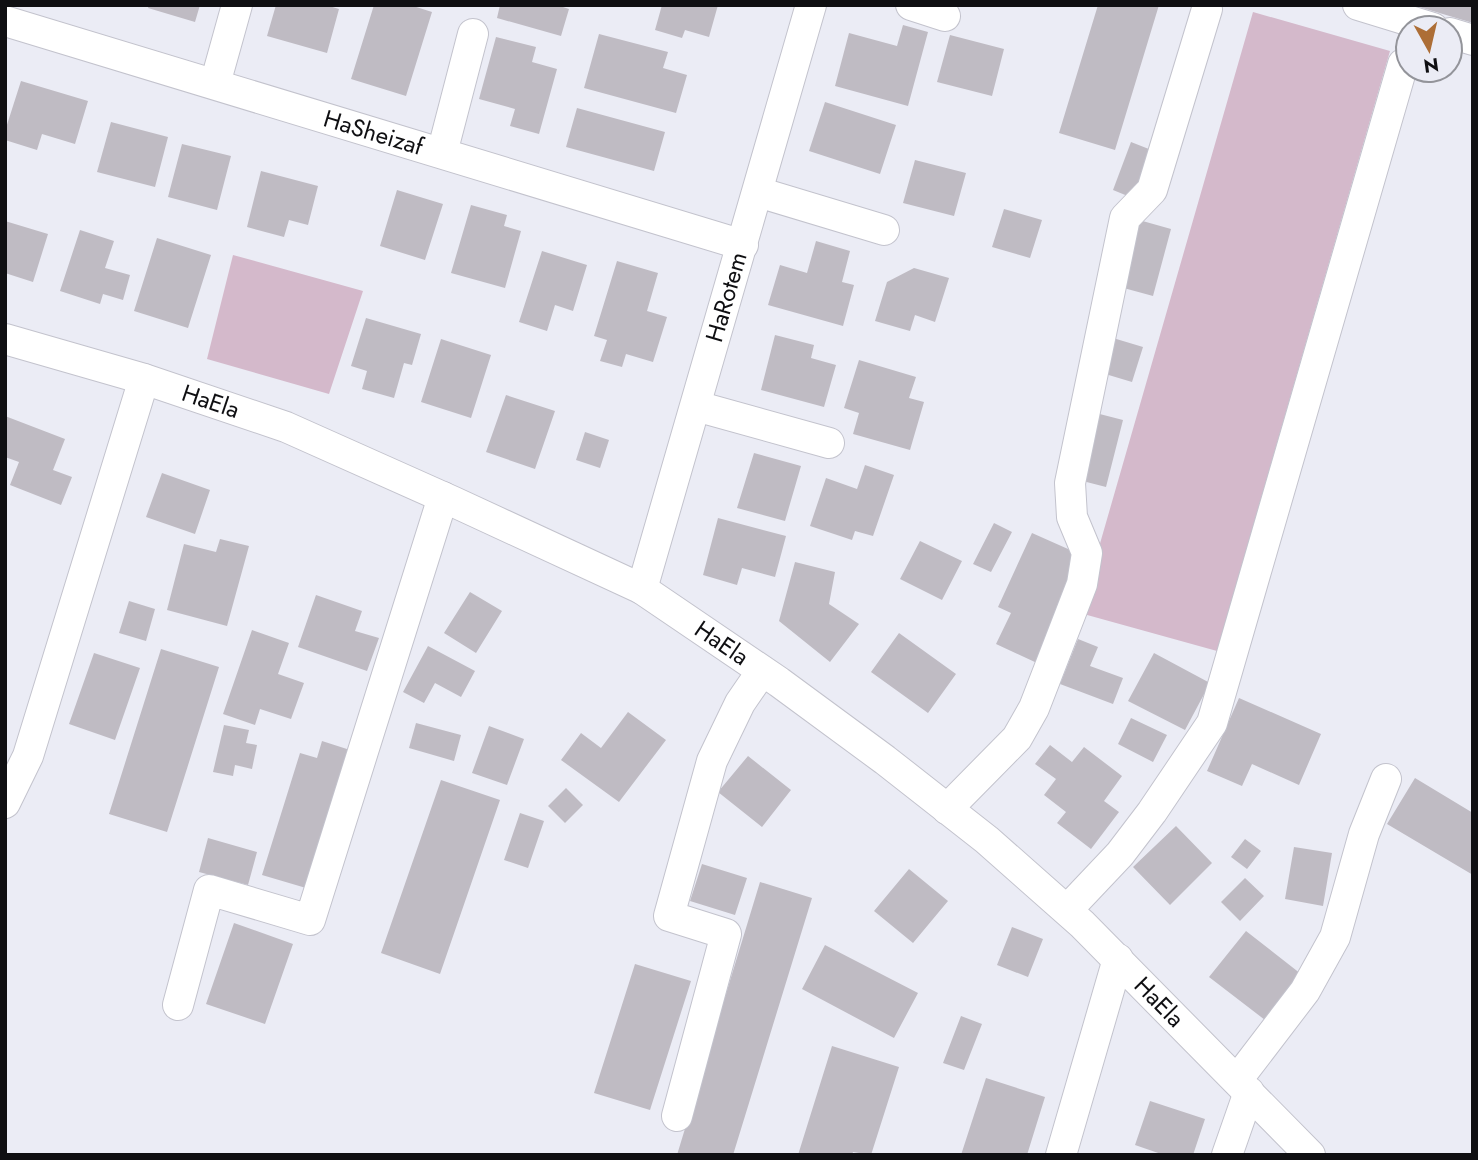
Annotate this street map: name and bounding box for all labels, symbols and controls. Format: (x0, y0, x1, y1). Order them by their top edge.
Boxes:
north arrow (1394, 14, 1464, 84)
text: N (1422, 51, 1441, 80)
street label: HaSheizaf (319, 101, 429, 164)
street label: HaRotem (696, 248, 756, 346)
street label: HaEla (177, 375, 244, 427)
street label: HaEla (688, 612, 756, 674)
street label: HaEla (1126, 968, 1193, 1035)

